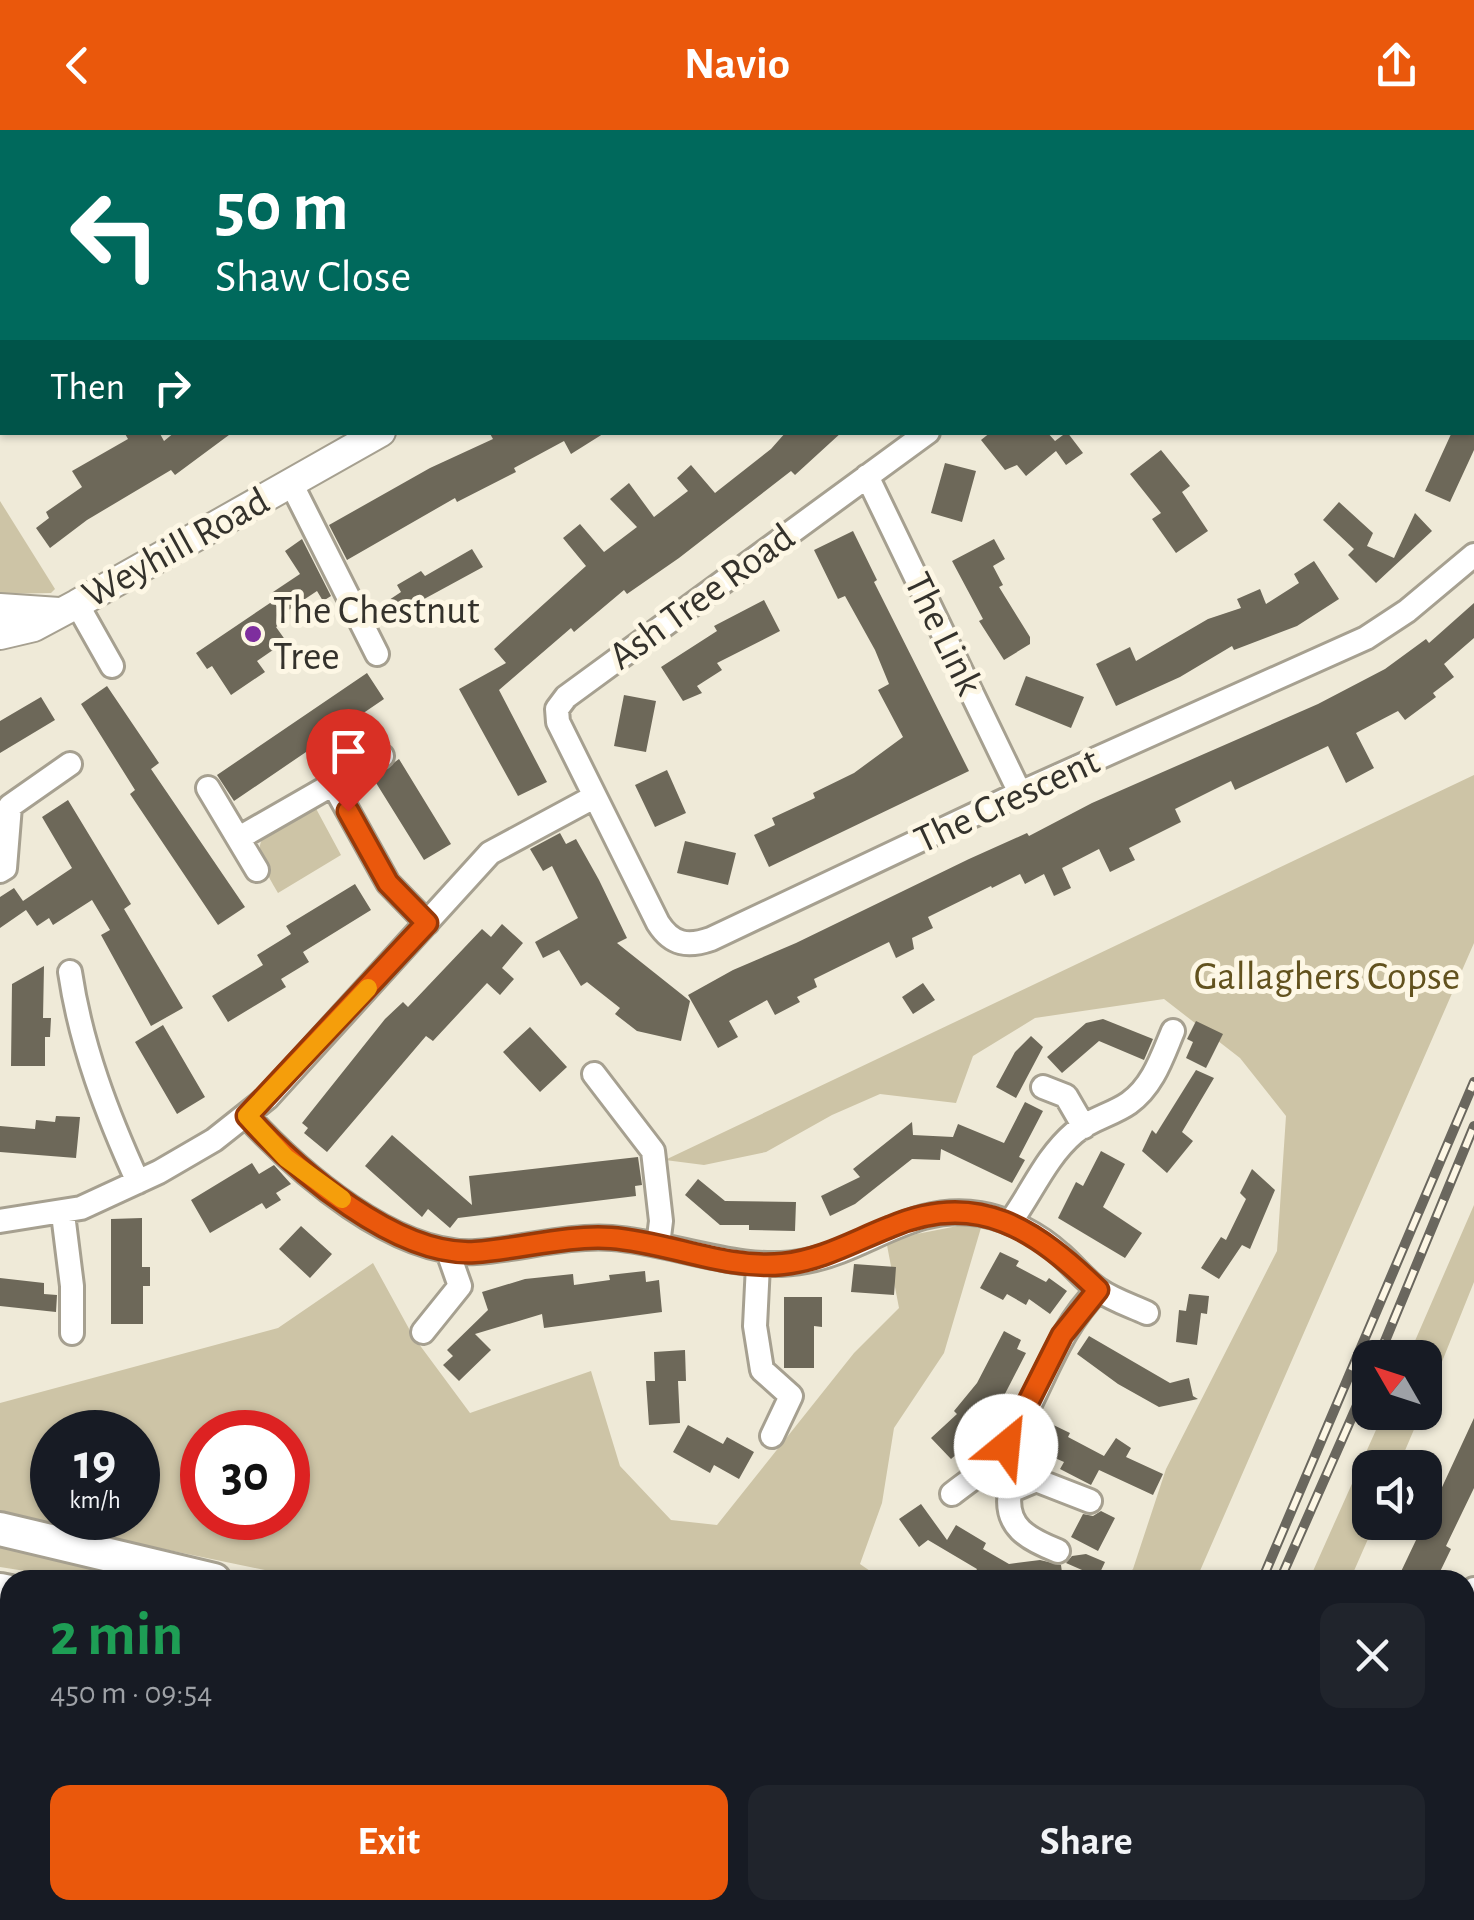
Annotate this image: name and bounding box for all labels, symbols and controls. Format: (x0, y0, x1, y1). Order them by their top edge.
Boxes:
icon: back (50, 38, 105, 93)
icon: share (1369, 38, 1424, 93)
text: Navio (684, 42, 790, 87)
icon: left (50, 170, 180, 300)
text: 50 m (215, 173, 349, 243)
text: Shaw Close (215, 255, 411, 300)
icon: right (145, 360, 200, 415)
text: Then (50, 369, 125, 407)
street label: Weyhill Road (76, 481, 276, 615)
street label: Ash Tree Road (602, 517, 802, 677)
street label: The Link (896, 567, 990, 701)
place label: The Chestnut Tree (273, 591, 480, 677)
marker: The Chestnut Tree (242, 623, 264, 645)
pin (306, 709, 391, 812)
icon: arrive (321, 724, 376, 779)
street label: The Crescent (909, 741, 1106, 861)
park label: Gallaghers Copse (1194, 957, 1460, 997)
north arrow (1352, 1340, 1442, 1430)
map controls (1352, 1340, 1442, 1540)
position arrow (954, 1394, 1058, 1498)
speed limit sign: 30 (180, 1410, 310, 1540)
text: 19 (74, 1438, 116, 1488)
button: sound (1352, 1450, 1442, 1540)
text: km/h (69, 1488, 121, 1513)
button: close (1320, 1603, 1425, 1708)
text: 2 min (50, 1606, 183, 1666)
text: 450 m · 09:54 (50, 1677, 212, 1709)
button: Exit (50, 1785, 728, 1900)
button: Share (748, 1785, 1425, 1900)

